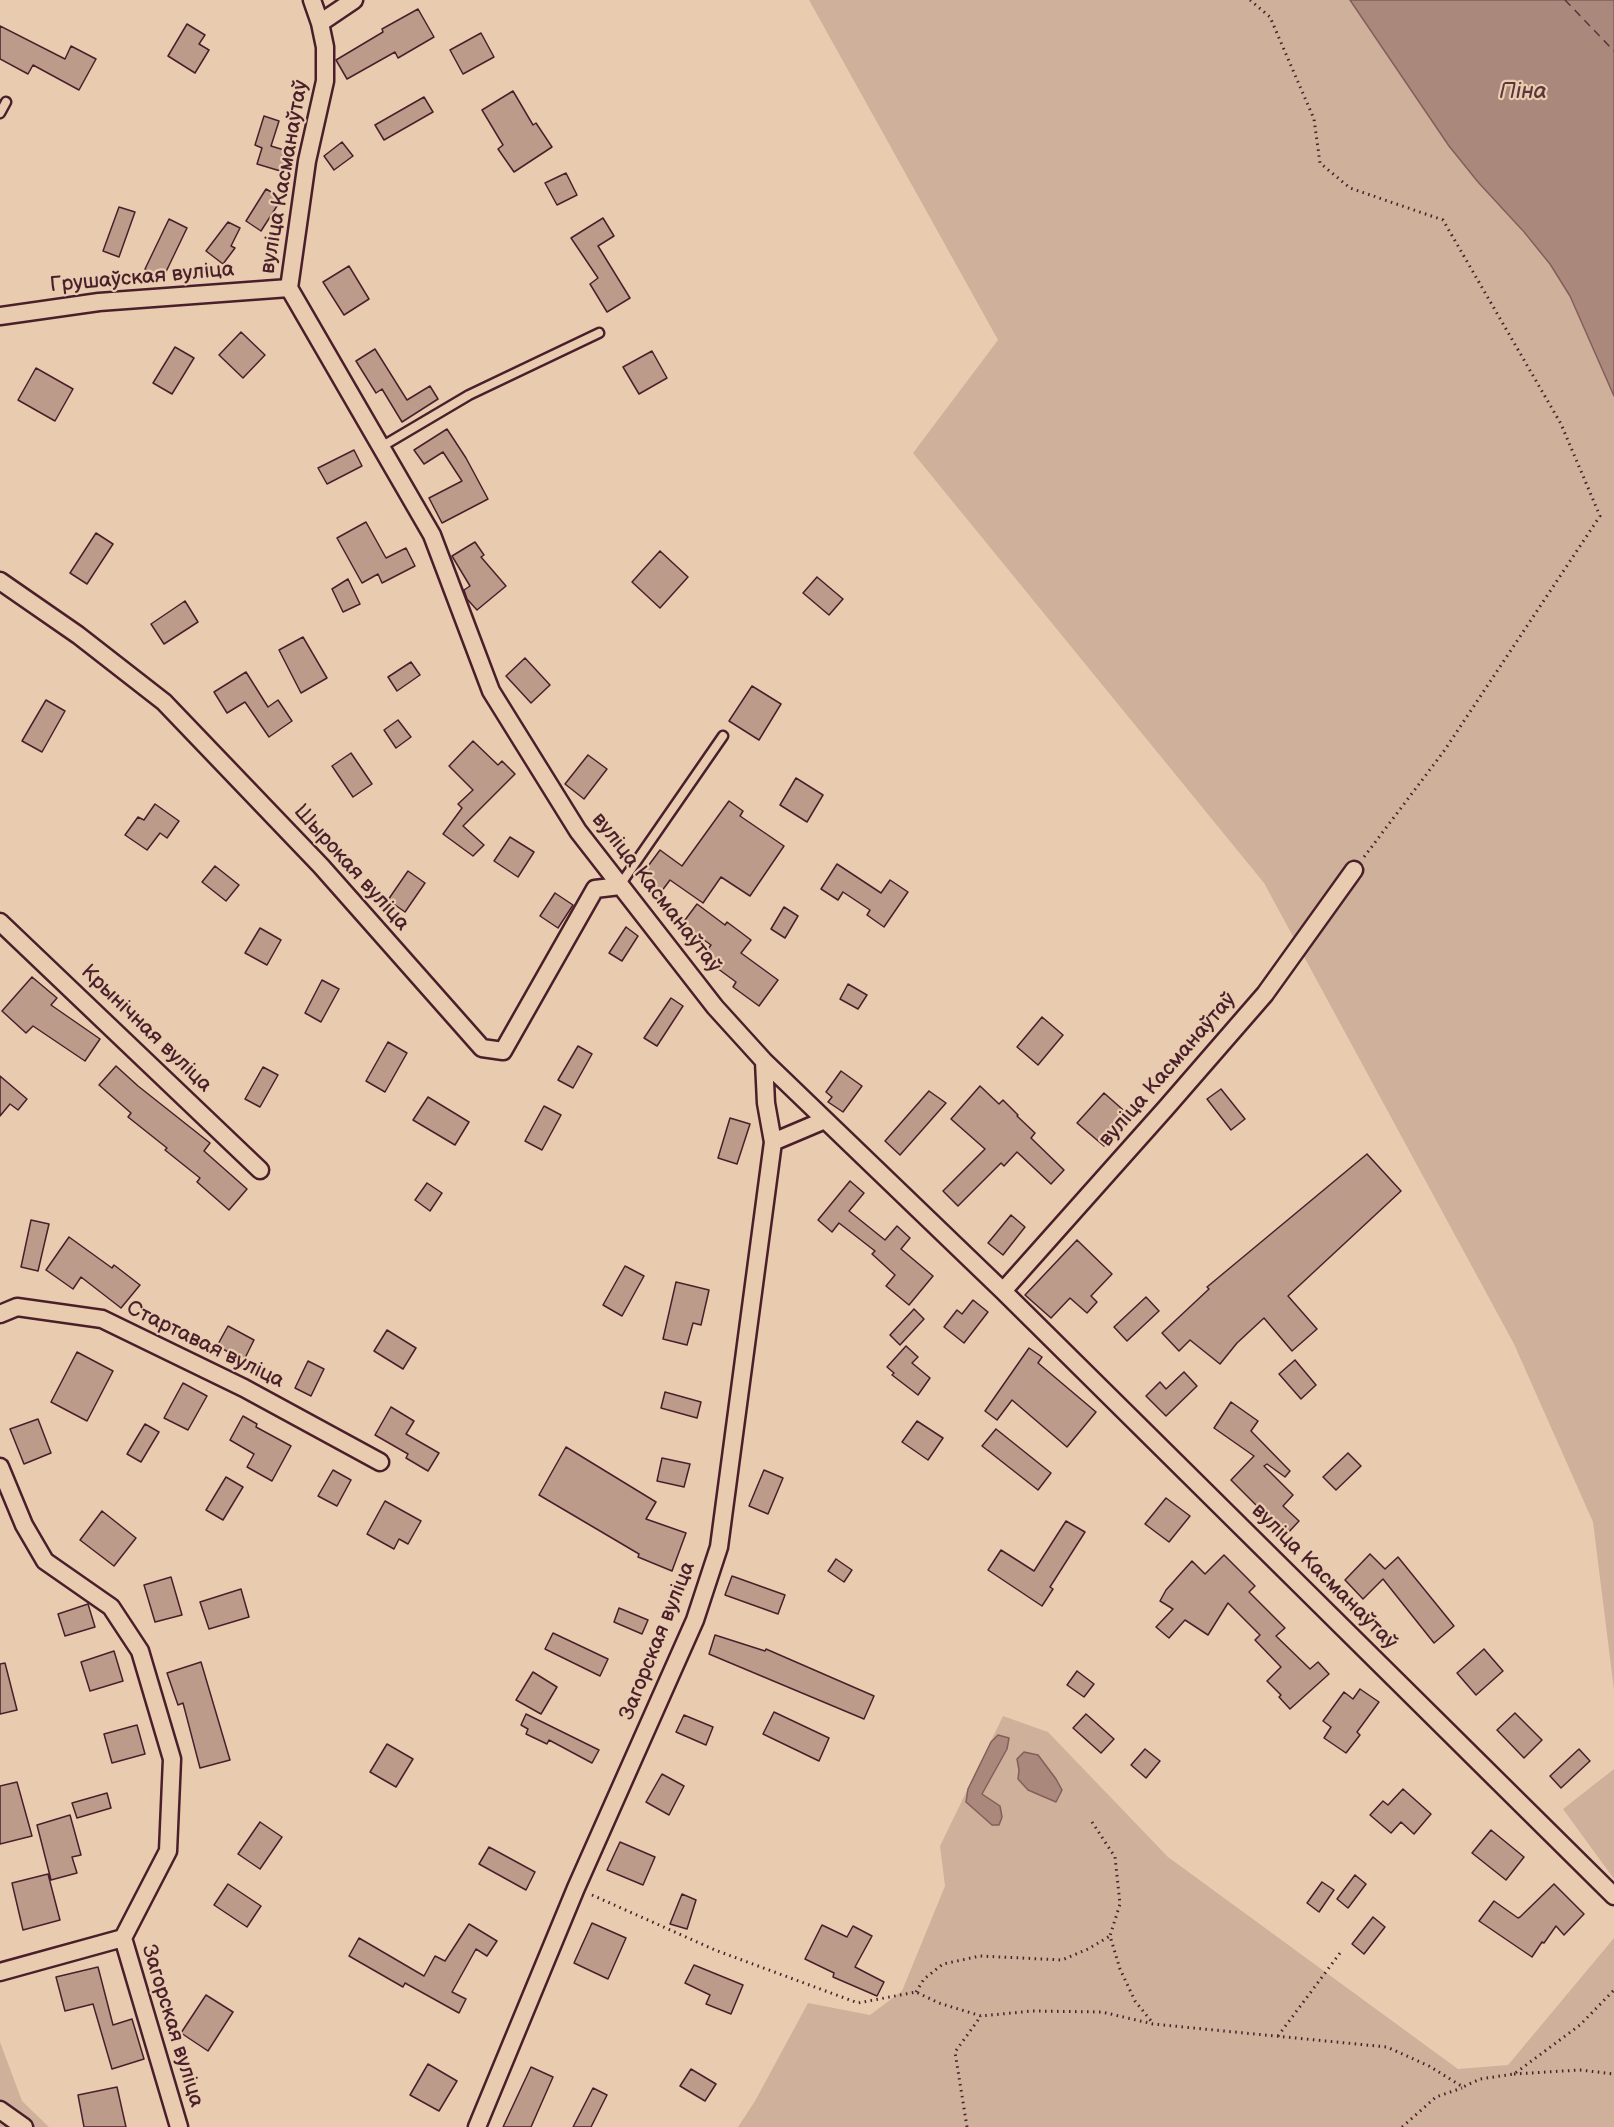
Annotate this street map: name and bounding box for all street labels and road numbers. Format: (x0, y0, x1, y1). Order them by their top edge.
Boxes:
street label: вуліца Касманаўтаў (256, 78, 314, 276)
street label: Грушаўская вуліца (49, 257, 235, 299)
street label: Шырокая вуліца (288, 800, 414, 936)
street label: вуліца Касманаўтаў (586, 808, 726, 978)
street label: Крынічная вуліца (75, 960, 217, 1098)
street label: вуліца Касманаўтаў (1094, 988, 1242, 1152)
street label: Стартавая вуліца (122, 1296, 288, 1394)
street label: вуліца Касманаўтаў (1246, 1499, 1402, 1655)
street label: Загорская вуліца (615, 1558, 701, 1724)
street label: Загорская вуліца (135, 1942, 209, 2110)

